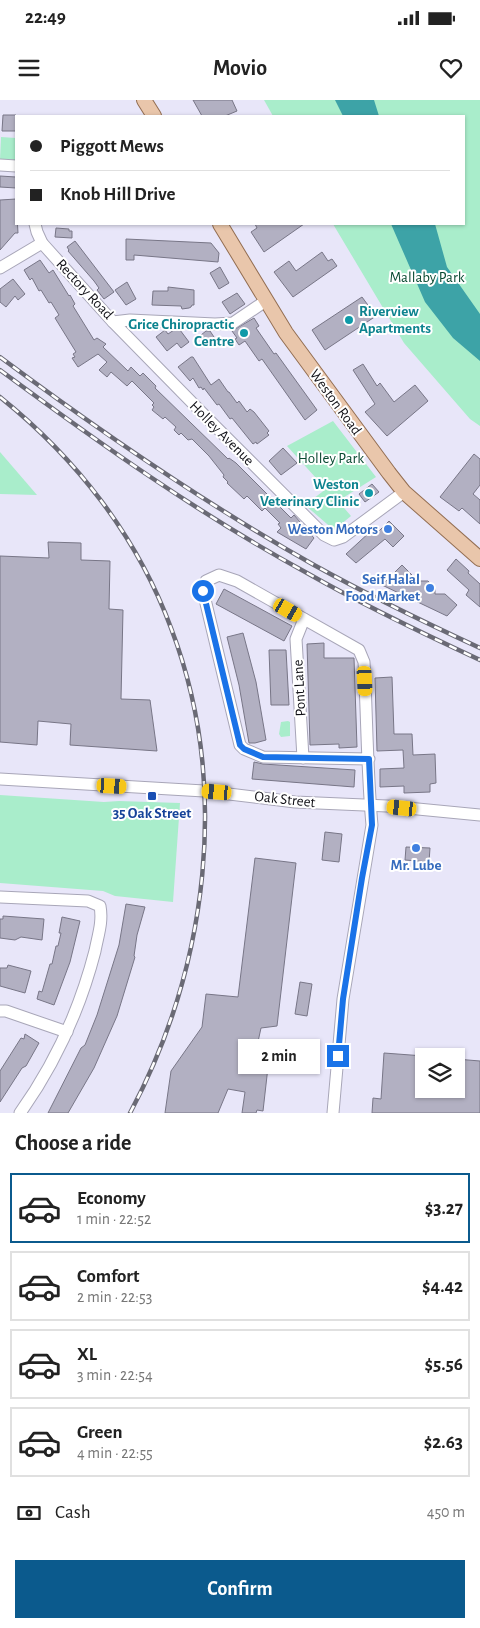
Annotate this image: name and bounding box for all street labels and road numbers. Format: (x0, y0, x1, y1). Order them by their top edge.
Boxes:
street label: Rectory Road (53, 256, 116, 322)
street label: Weston Road (307, 367, 364, 438)
street label: Holley Avenue (187, 398, 257, 469)
street label: Pont Lane (291, 659, 308, 717)
street label: Oak Street (254, 789, 316, 810)

